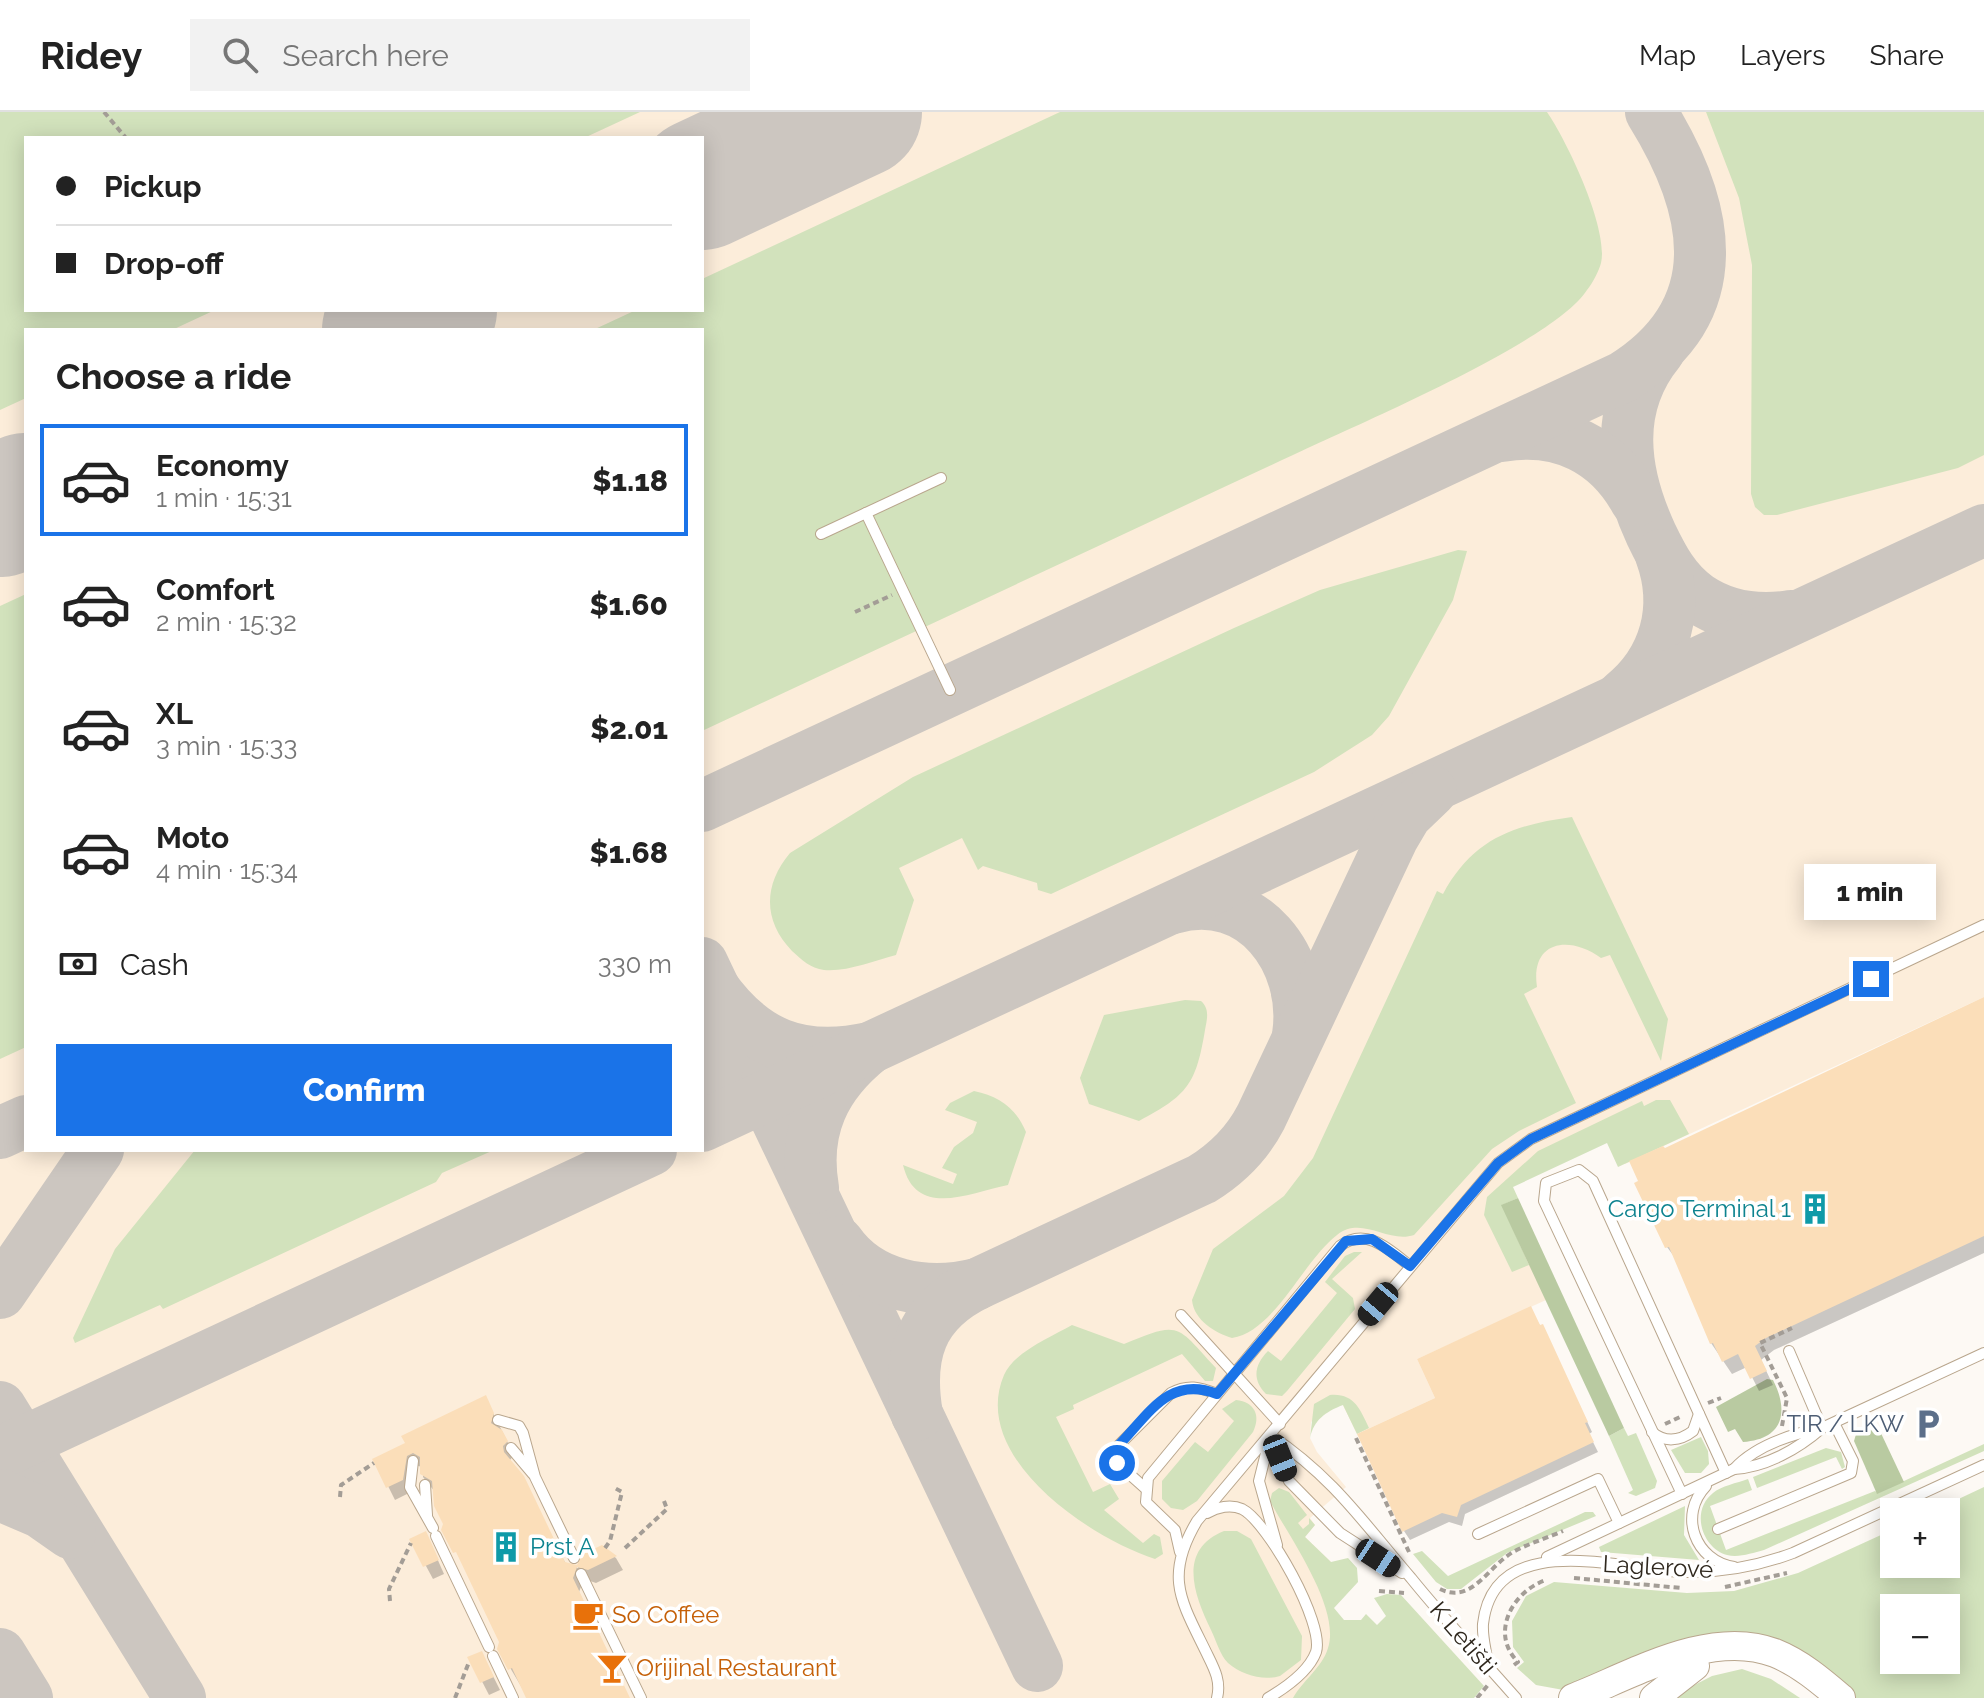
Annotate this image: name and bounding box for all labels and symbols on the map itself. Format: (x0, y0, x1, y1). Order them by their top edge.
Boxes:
callout: 1 min (1805, 863, 1937, 919)
route end (1853, 961, 1889, 997)
building icon: Cargo Terminal 1 (1798, 1192, 1832, 1226)
place label: Cargo Terminal 1 (1608, 1194, 1791, 1223)
car (1353, 1278, 1403, 1330)
parking icon: TIR / LKW (1911, 1407, 1945, 1441)
place label: TIR / LKW (1786, 1409, 1904, 1438)
car (1260, 1431, 1300, 1485)
route start (1099, 1445, 1135, 1481)
building icon: Prst A (489, 1530, 523, 1564)
place label: Prst A (530, 1532, 595, 1561)
car (1351, 1535, 1405, 1581)
street label: Laglerové (1602, 1549, 1714, 1584)
street label: K Letišti (1424, 1595, 1503, 1680)
cafe icon: So Coffee (571, 1598, 605, 1632)
place label: So Coffee (612, 1600, 719, 1629)
bar icon: Orijinal Restaurant (595, 1651, 629, 1685)
place label: Orijinal Restaurant (636, 1653, 837, 1682)

